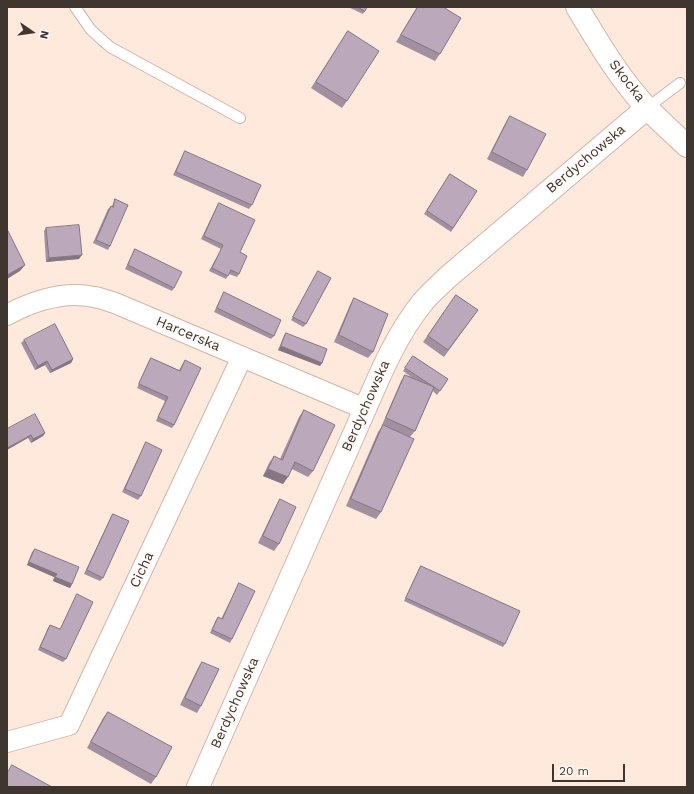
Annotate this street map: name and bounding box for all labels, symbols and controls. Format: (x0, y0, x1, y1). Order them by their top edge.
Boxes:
north arrow (12, 12, 52, 52)
text: N (37, 29, 51, 40)
street label: Skocka (605, 57, 649, 105)
street label: Berdychowska (543, 121, 629, 197)
street label: Harcerska (153, 313, 223, 355)
street label: Berdychowska (338, 358, 394, 454)
street label: Cicha (126, 549, 158, 591)
street label: Berdychowska (207, 655, 263, 751)
scale bar (554, 756, 627, 782)
text: 20 m (559, 764, 589, 778)

